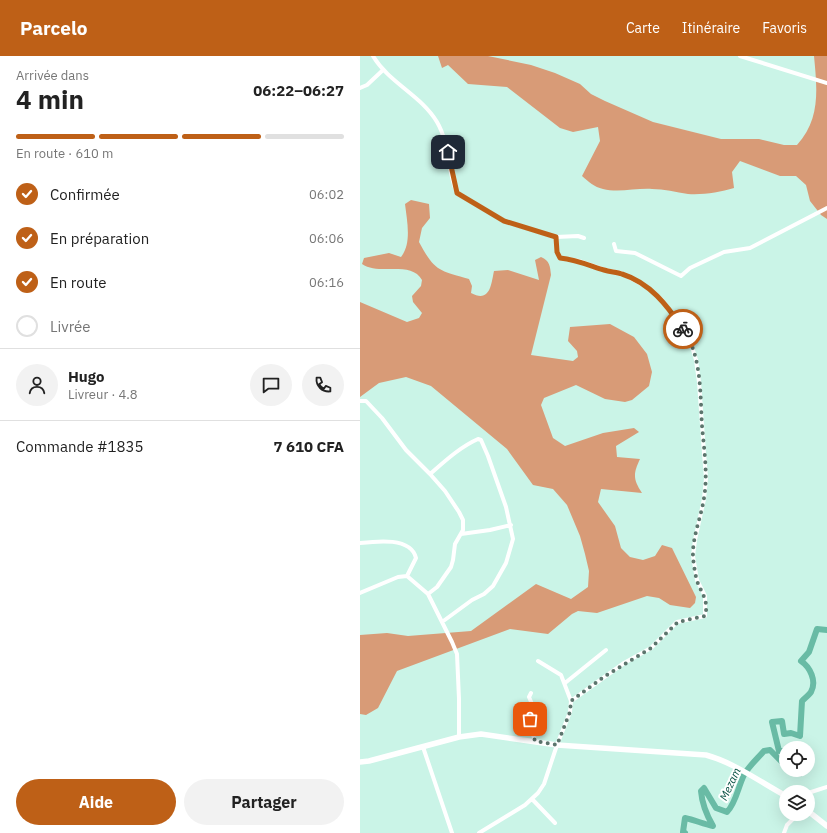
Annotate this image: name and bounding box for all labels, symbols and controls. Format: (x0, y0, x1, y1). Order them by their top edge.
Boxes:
text: Parcelo (20, 16, 87, 40)
text: Carte (626, 19, 660, 37)
text: Itinéraire (682, 19, 740, 37)
text: Favoris (762, 19, 807, 37)
text: Arrivée dans (16, 67, 89, 84)
text: 06:22–06:27 (253, 81, 344, 100)
text: 4 min (16, 82, 84, 116)
pin (431, 135, 465, 169)
icon: home (437, 141, 459, 163)
text: En route · 610 m (16, 145, 113, 162)
icon: check (16, 183, 38, 205)
text: Confirmée (50, 185, 120, 204)
text: 06:02 (309, 186, 344, 203)
icon: check (16, 227, 38, 249)
text: En préparation (50, 229, 149, 248)
text: 06:06 (309, 230, 344, 247)
icon: check (16, 271, 38, 293)
text: En route (50, 273, 107, 292)
text: 06:16 (309, 274, 344, 291)
courier (663, 309, 703, 349)
text: Livrée (50, 317, 91, 336)
icon: bike (672, 318, 694, 340)
button: person (16, 364, 58, 406)
button: chat (250, 364, 292, 406)
button: phone (302, 364, 344, 406)
text: Hugo (68, 367, 104, 386)
text: Livreur · 4.8 (68, 386, 138, 403)
text: Commande #1835 (16, 437, 144, 456)
text: 7 610 CFA (273, 437, 344, 456)
pin (513, 702, 547, 736)
icon: bag (519, 708, 541, 730)
map controls (779, 741, 815, 821)
button: locate (779, 741, 815, 777)
water label: Mezam (716, 765, 744, 803)
button: Aide (16, 779, 176, 825)
button: Partager (184, 779, 344, 825)
button: layers (779, 785, 815, 821)

